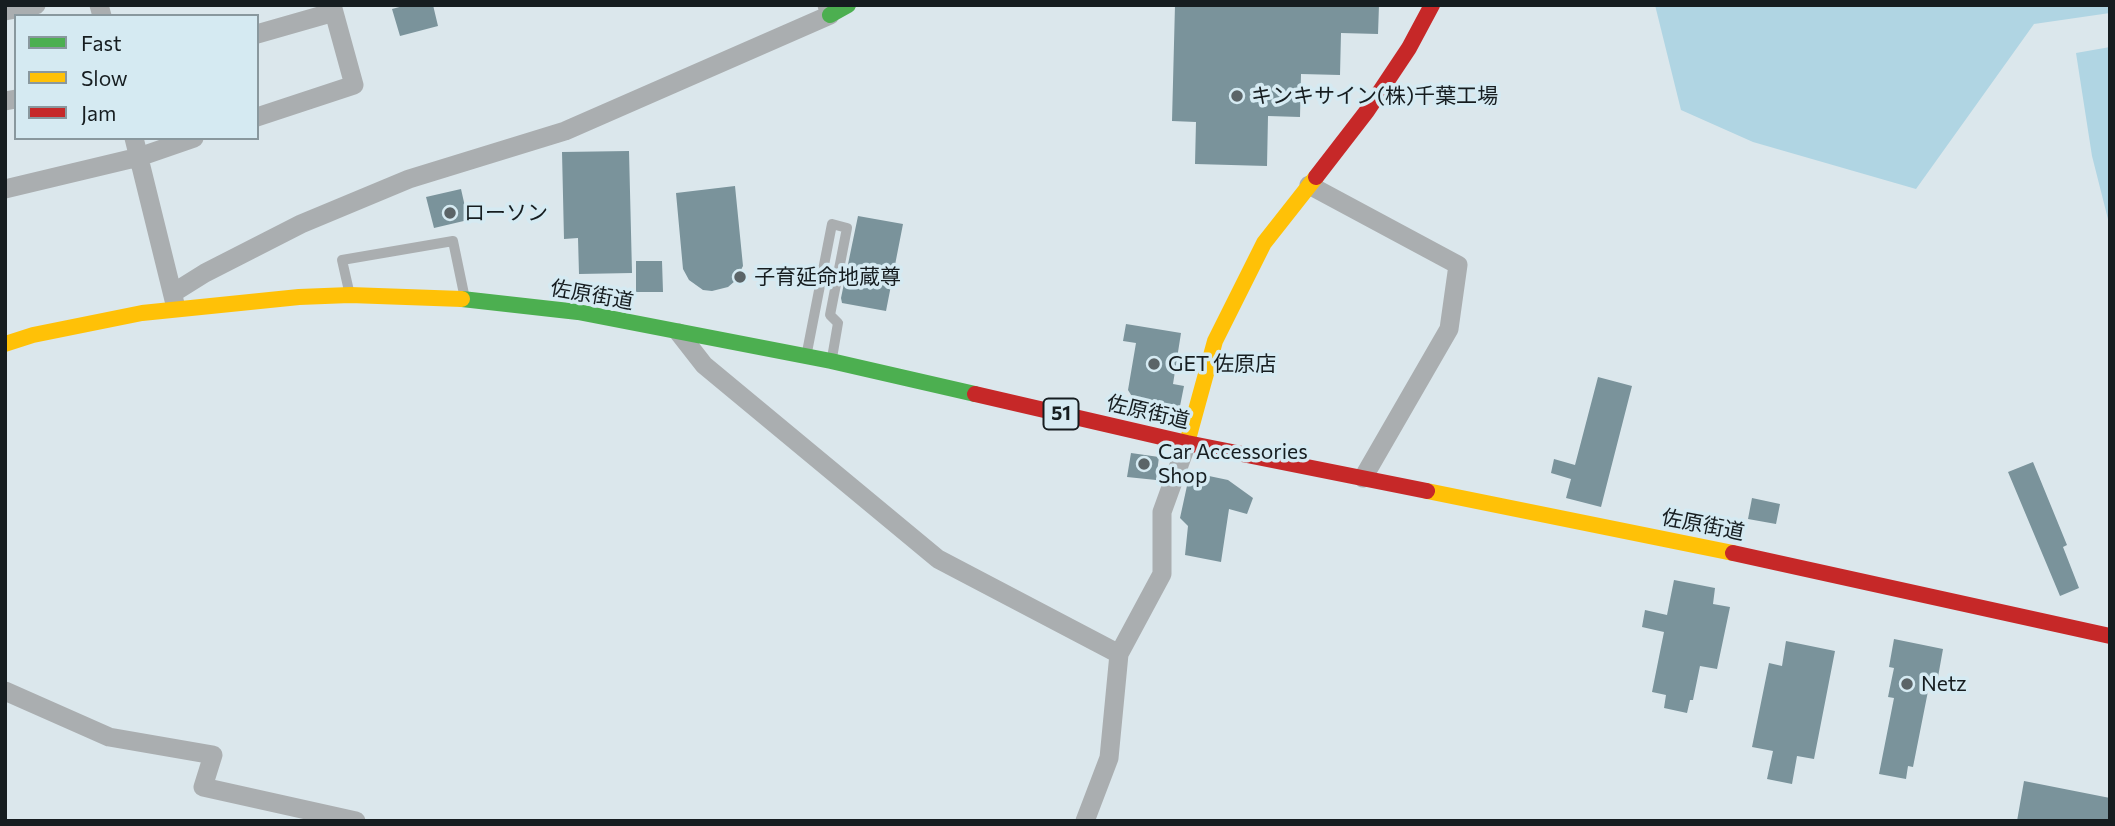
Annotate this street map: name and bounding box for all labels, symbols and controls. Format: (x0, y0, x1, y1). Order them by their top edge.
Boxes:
legend (14, 14, 259, 140)
text: Fast (81, 30, 122, 55)
text: Slow (81, 65, 128, 90)
place label: キンキサイン(株)千葉工場 (1251, 83, 1498, 109)
marker: キンキサイン(株)千葉工場 (1229, 88, 1245, 104)
text: Jam (81, 100, 116, 125)
place label: ローソン (464, 200, 548, 226)
marker: ローソン (442, 205, 458, 221)
place label: 子育延命地蔵尊 (754, 264, 901, 290)
marker: 子育延命地蔵尊 (732, 269, 748, 285)
street label: 佐原街道 (548, 275, 636, 315)
place label: GET 佐原店 (1168, 351, 1276, 377)
marker: GET 佐原店 (1146, 356, 1162, 372)
street label: 佐原街道 (1104, 390, 1192, 434)
road number: 51 (1044, 398, 1078, 430)
place label: Car Accessories Shop (1158, 439, 1308, 489)
marker: Car Accessories Shop (1136, 456, 1152, 472)
street label: 佐原街道 (1659, 505, 1747, 545)
place label: Netz (1921, 671, 1967, 697)
marker: Netz (1899, 676, 1915, 692)

